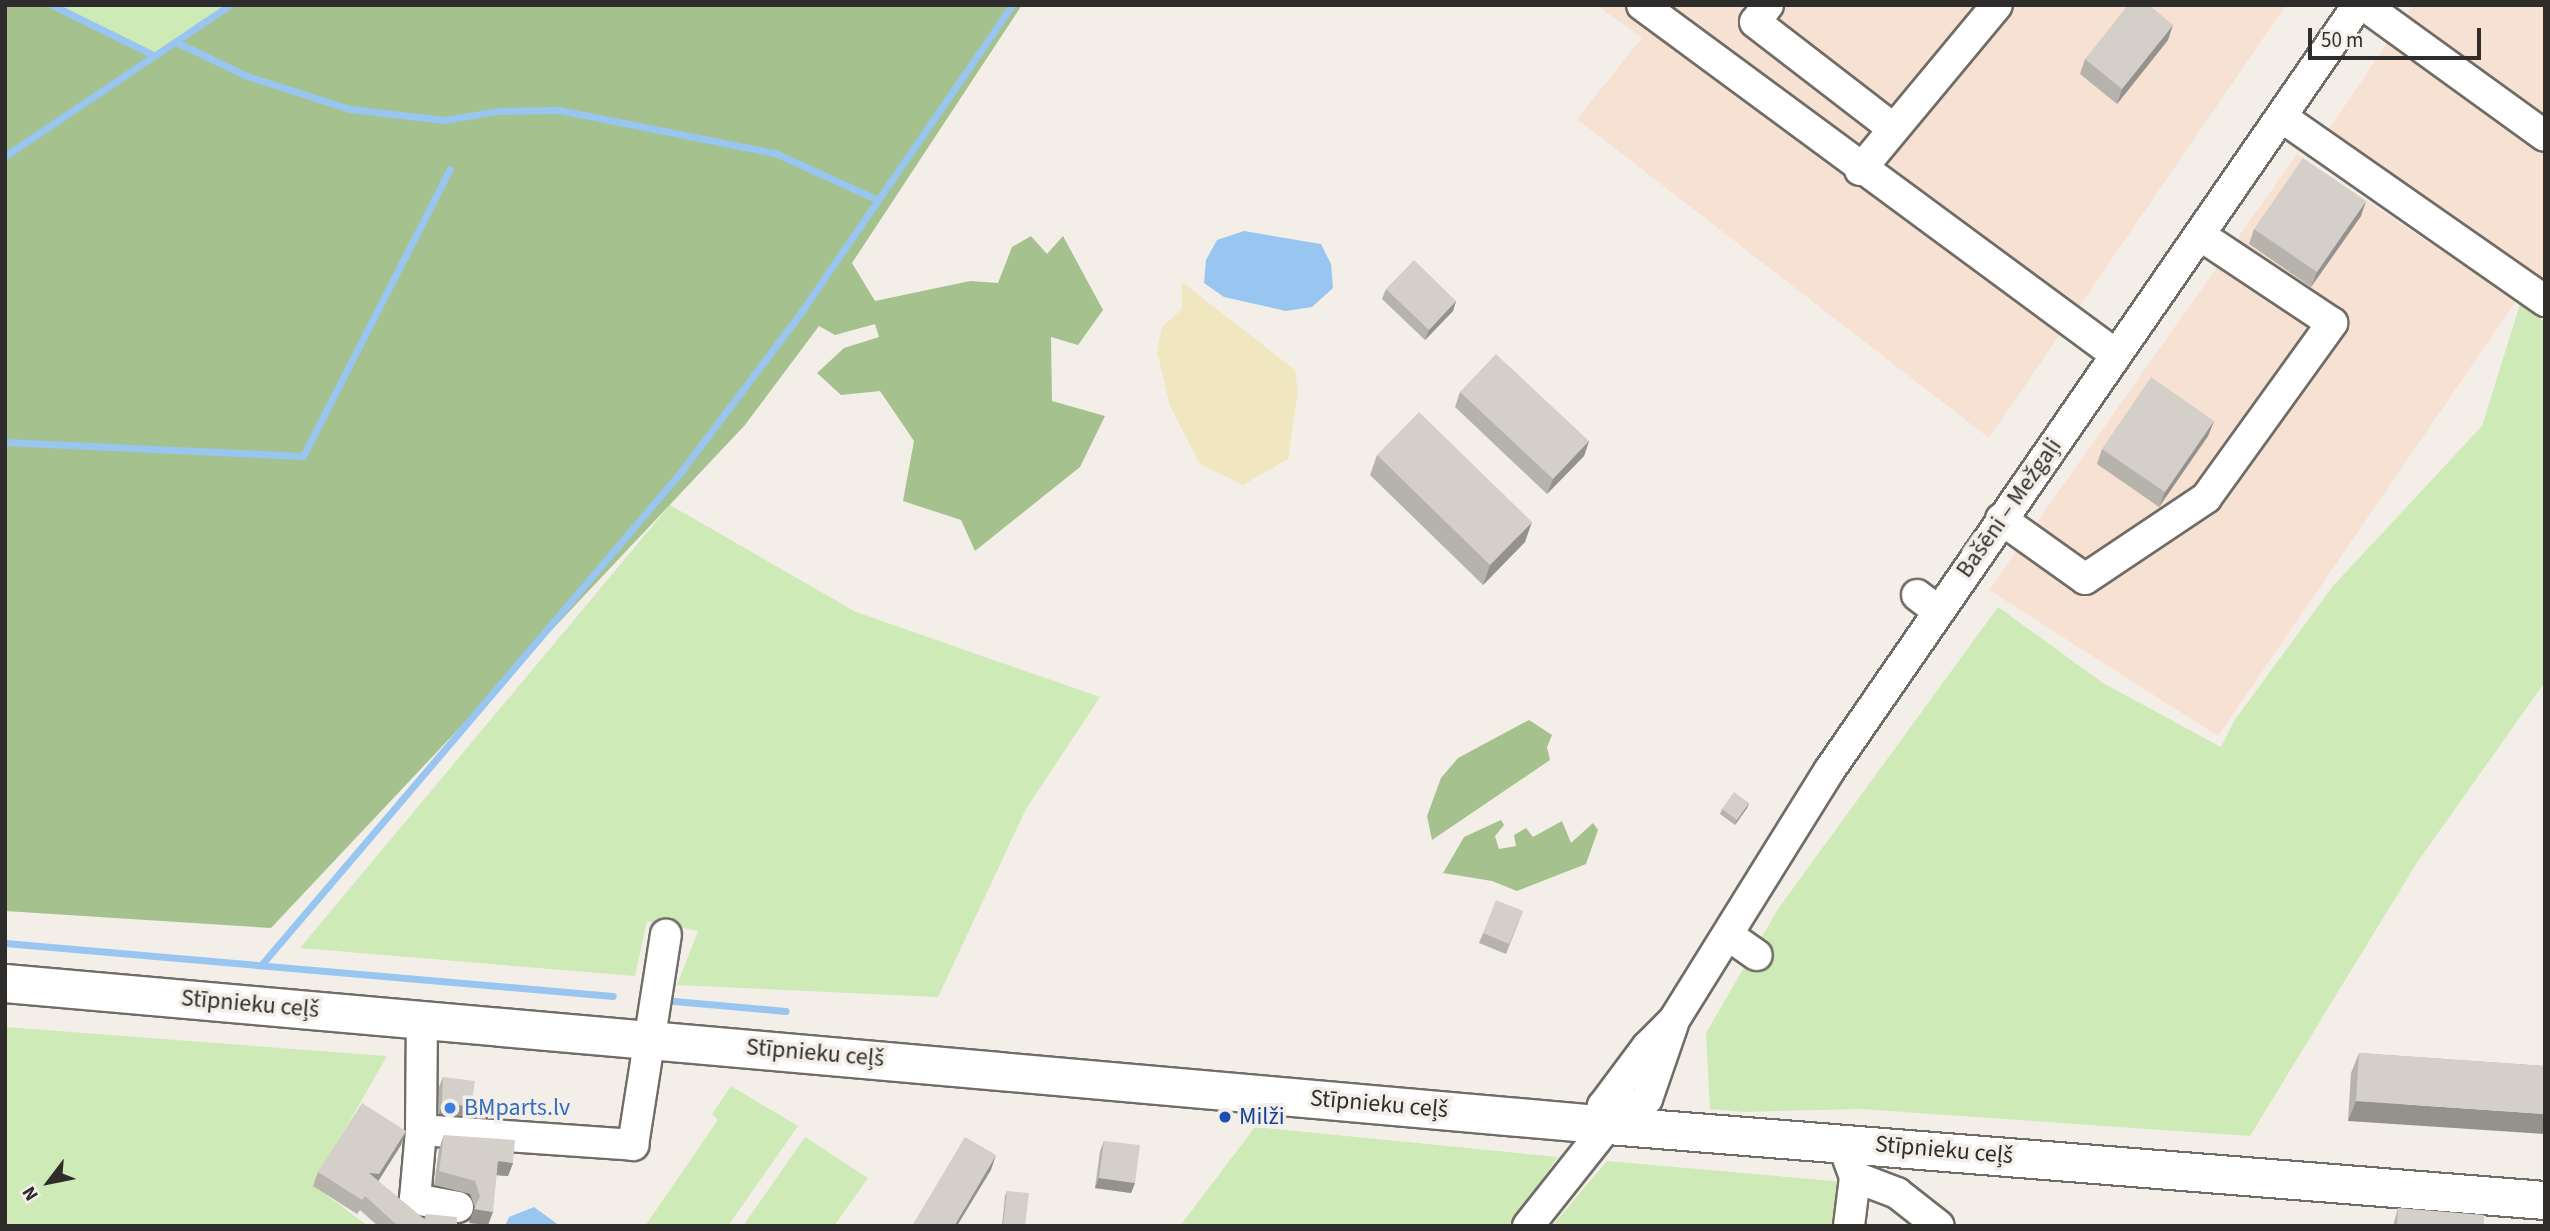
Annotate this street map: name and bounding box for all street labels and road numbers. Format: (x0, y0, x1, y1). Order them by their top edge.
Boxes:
street label: Bašēni – Mežgaļi (1950, 433, 2068, 583)
street label: Stīpnieku ceļš (180, 984, 320, 1024)
street label: Stīpnieku ceļš (745, 1033, 885, 1073)
street label: Stīpnieku ceļš (1309, 1084, 1449, 1124)
street label: Stīpnieku ceļš (1874, 1130, 2014, 1170)

